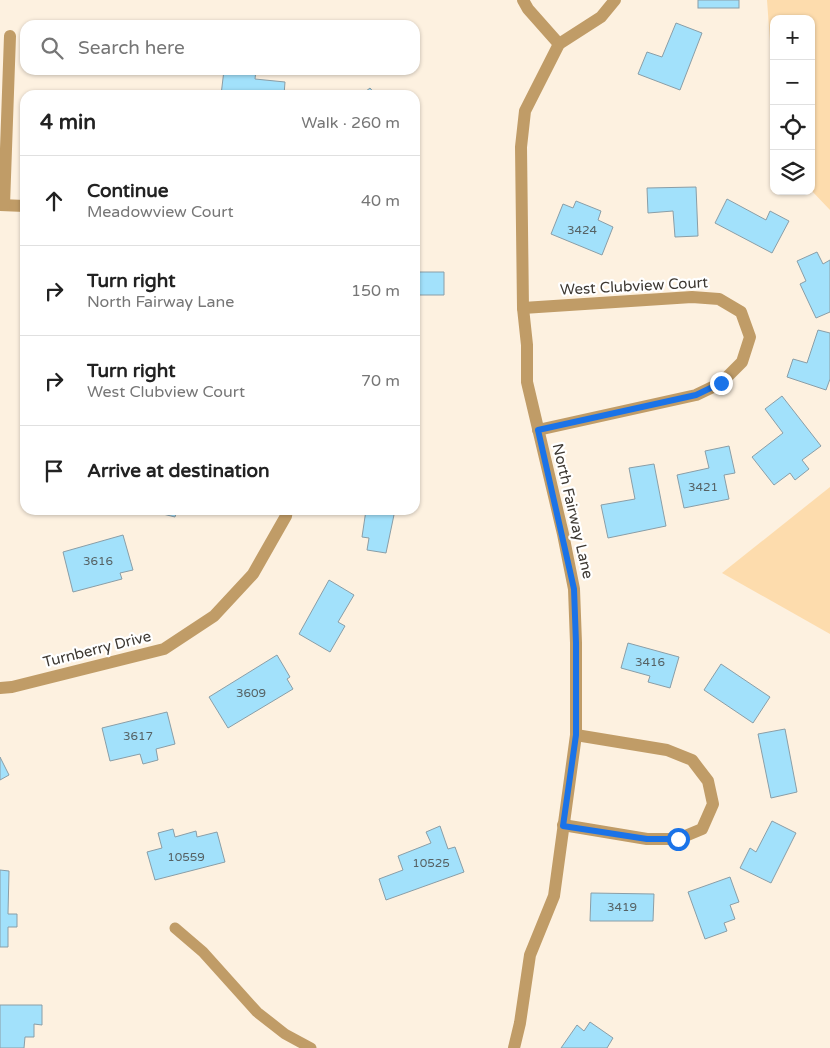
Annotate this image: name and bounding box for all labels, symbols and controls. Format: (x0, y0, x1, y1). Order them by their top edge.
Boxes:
map controls (770, 15, 815, 195)
button: + (770, 15, 815, 60)
search box (20, 20, 420, 75)
icon: search (38, 34, 66, 62)
text: Search here (78, 37, 185, 59)
button: − (770, 60, 815, 105)
button: locate (770, 105, 815, 150)
text: 4 min (40, 110, 96, 135)
text: Walk · 260 m (301, 113, 400, 133)
button: layers (770, 150, 815, 195)
text: Continue (87, 180, 169, 202)
icon: ahead (40, 187, 68, 215)
text: 40 m (361, 191, 400, 211)
text: Meadowview Court (87, 202, 234, 222)
house number: 3424 (567, 223, 598, 237)
text: Turn right (87, 270, 175, 292)
street label: West Clubview Court (560, 273, 709, 299)
icon: right (40, 277, 68, 305)
text: 150 m (351, 281, 400, 301)
text: North Fairway Lane (87, 292, 234, 312)
text: Turn right (87, 360, 175, 382)
icon: right (40, 367, 68, 395)
text: 70 m (361, 371, 400, 391)
route end (710, 372, 733, 395)
text: West Clubview Court (87, 382, 245, 402)
street label: North Fairway Lane (549, 442, 597, 580)
icon: arrive (40, 457, 68, 485)
text: Arrive at destination (87, 460, 270, 482)
house number: 3421 (688, 480, 718, 494)
house number: 3616 (83, 554, 113, 568)
street label: Turnberry Drive (41, 627, 153, 671)
house number: 3416 (635, 655, 665, 669)
house number: 3609 (236, 686, 266, 700)
house number: 3617 (123, 729, 153, 743)
route start (667, 828, 690, 851)
house number: 10559 (167, 850, 205, 864)
house number: 10525 (412, 856, 450, 870)
house number: 3419 (607, 900, 637, 914)

